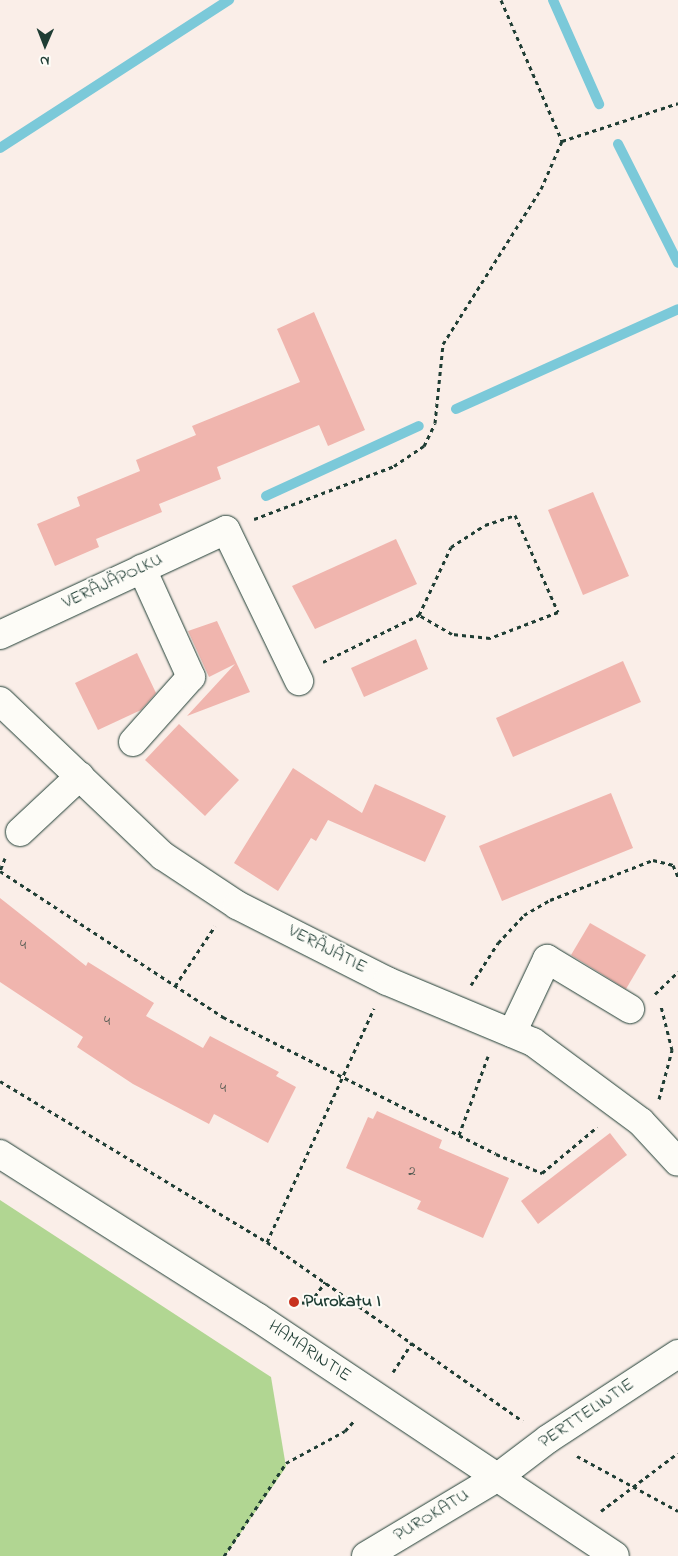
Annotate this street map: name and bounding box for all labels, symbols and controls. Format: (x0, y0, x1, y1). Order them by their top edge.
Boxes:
north arrow (20, 20, 70, 70)
text: N (40, 50, 50, 71)
street label: VERÄJÄPOLKU (59, 549, 167, 615)
street label: VERÄJÄTIE (284, 921, 370, 979)
house number: 4 (20, 937, 26, 955)
house number: 4 (104, 1013, 110, 1031)
house number: 4 (220, 1080, 226, 1098)
house number: 2 (408, 1163, 416, 1181)
place label: Purokatu I (304, 1291, 381, 1313)
marker: Purokatu I (288, 1296, 300, 1308)
street label: HAMARINTIE (263, 1316, 355, 1388)
street label: PERTTELINTIE (535, 1374, 639, 1454)
street label: PUROKATU (390, 1485, 474, 1547)

